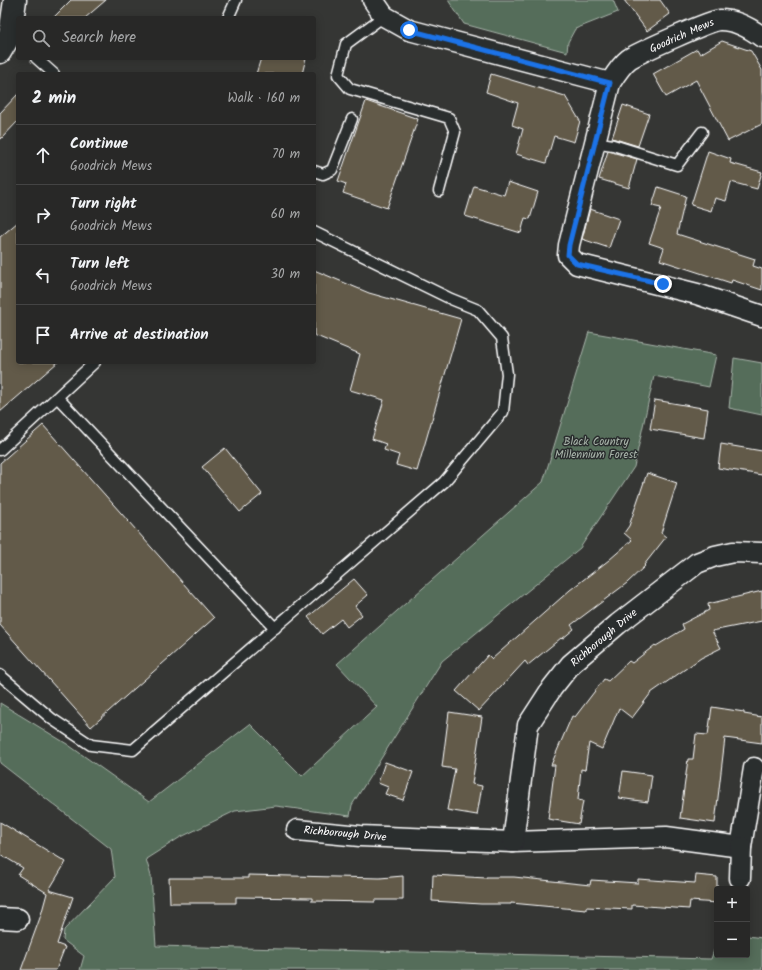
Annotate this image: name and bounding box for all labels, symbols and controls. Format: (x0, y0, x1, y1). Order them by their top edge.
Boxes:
street label: Goodrich Mews (647, 14, 718, 58)
search box (16, 16, 316, 60)
route start (400, 21, 418, 39)
text: Search here (62, 26, 136, 50)
icon: search (30, 27, 52, 49)
text: 2 min (32, 85, 76, 112)
text: Walk · 160 m (228, 88, 300, 109)
text: Continue (70, 132, 128, 156)
icon: ahead (32, 144, 54, 166)
text: 70 m (272, 144, 300, 165)
text: Goodrich Mews (70, 156, 152, 177)
text: Turn right (70, 192, 137, 216)
icon: right (32, 204, 54, 226)
text: 60 m (271, 204, 300, 225)
text: Goodrich Mews (70, 216, 152, 237)
text: Turn left (70, 252, 130, 276)
icon: left (32, 264, 54, 286)
text: 30 m (271, 264, 300, 285)
route end (654, 275, 672, 293)
text: Goodrich Mews (70, 276, 152, 297)
text: Arrive at destination (70, 323, 209, 347)
icon: arrive (32, 324, 54, 346)
park label: Black Country Millennium Forest (555, 433, 638, 464)
street label: Richborough Drive (566, 604, 642, 672)
street label: Richborough Drive (303, 821, 387, 847)
map controls (714, 886, 750, 958)
button: + (714, 886, 750, 922)
button: − (714, 922, 750, 958)

